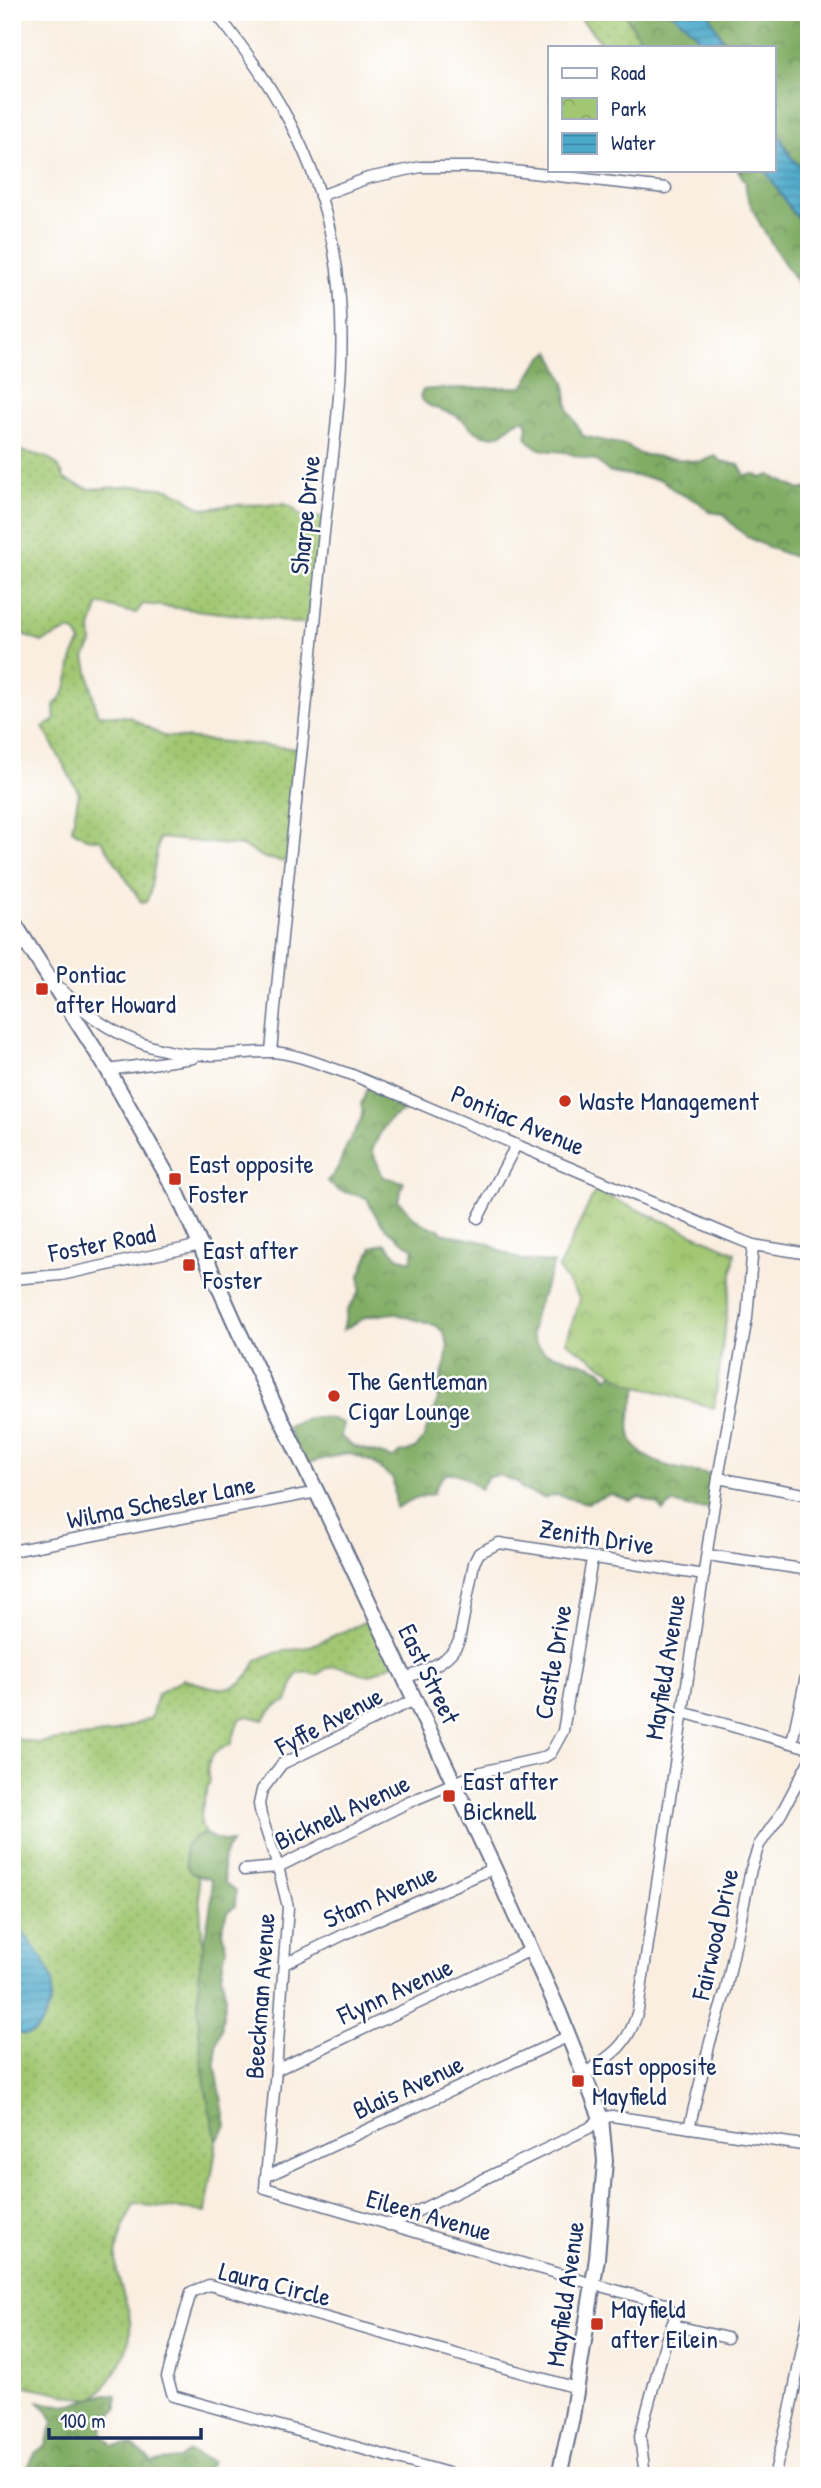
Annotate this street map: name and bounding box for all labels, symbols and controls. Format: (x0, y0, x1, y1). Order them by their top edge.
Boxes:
legend (548, 46, 776, 172)
text: Road (611, 58, 645, 87)
text: Park (611, 94, 646, 123)
text: Water (611, 128, 656, 157)
street label: Sharpe Drive (281, 454, 328, 576)
place label: Pontiac after Howard (56, 956, 176, 1021)
marker: Pontiac after Howard (34, 981, 50, 997)
street label: Pontiac Avenue (446, 1076, 590, 1163)
place label: Waste Management (579, 1083, 760, 1118)
marker: Waste Management (557, 1093, 573, 1109)
place label: East opposite Foster (188, 1146, 314, 1211)
marker: East opposite Foster (167, 1171, 183, 1187)
street label: Foster Road (45, 1215, 158, 1270)
place label: East after Foster (202, 1232, 298, 1297)
marker: East after Foster (181, 1257, 197, 1273)
place label: The Gentleman Cigar Lounge (348, 1363, 488, 1428)
marker: The Gentleman Cigar Lounge (326, 1388, 342, 1404)
street label: Wilma Schesler Lane (64, 1466, 258, 1537)
street label: Zenith Drive (537, 1510, 657, 1563)
street label: Mayfield Avenue (636, 1592, 693, 1742)
street label: Castle Drive (525, 1602, 580, 1722)
street label: East Street (390, 1618, 469, 1731)
street label: Fyffe Avenue (268, 1678, 388, 1764)
place label: East after Bicknell (463, 1763, 558, 1828)
street label: Bicknell Avenue (269, 1765, 415, 1858)
marker: East after Bicknell (441, 1788, 457, 1804)
street label: Stam Avenue (318, 1855, 442, 1936)
street label: Fairwood Drive (682, 1865, 747, 2004)
street label: Beeckman Avenue (236, 1912, 283, 2080)
street label: Flynn Avenue (331, 1949, 458, 2033)
street label: Blais Avenue (347, 2046, 469, 2127)
place label: East opposite Mayfield (592, 2048, 717, 2113)
marker: East opposite Mayfield (570, 2073, 586, 2089)
street label: Eileen Avenue (363, 2180, 496, 2249)
street label: Mayfield Avenue (537, 2219, 592, 2369)
street label: Laura Circle (216, 2253, 335, 2314)
place label: Mayfield after Eilein (611, 2291, 718, 2356)
marker: Mayfield after Eilein (589, 2316, 605, 2332)
scale bar (49, 2397, 201, 2441)
text: 100 m (60, 2406, 106, 2435)

